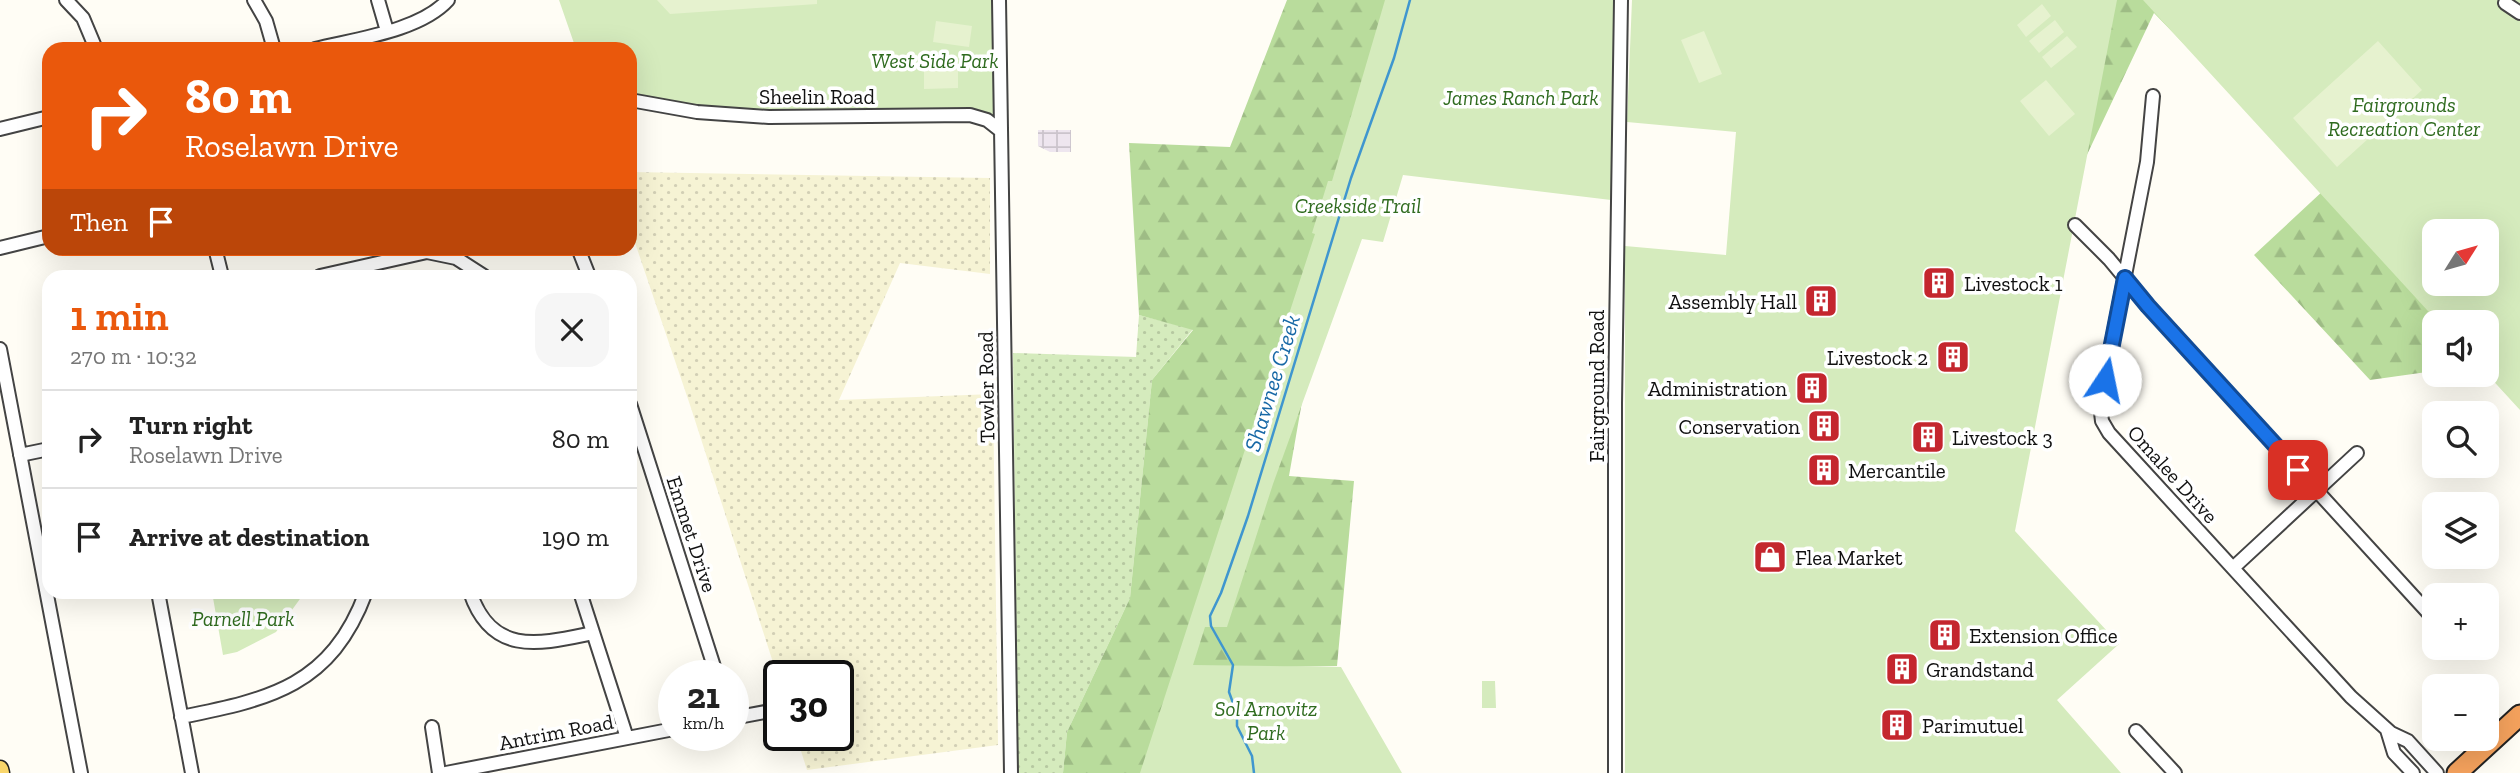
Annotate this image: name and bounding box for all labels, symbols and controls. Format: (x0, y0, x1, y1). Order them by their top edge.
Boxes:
park label: West Side Park (871, 48, 999, 73)
text: 80 m (185, 67, 292, 126)
icon: right (70, 70, 161, 161)
street label: Sheelin Road (759, 84, 876, 109)
park label: James Ranch Park (1442, 85, 1599, 110)
park label: Fairgrounds Recreation Center (2328, 92, 2481, 141)
text: Roselawn Drive (185, 127, 399, 165)
park label: Creekside Trail (1295, 193, 1421, 218)
icon: arrive (142, 203, 180, 241)
text: Then (70, 206, 128, 238)
north arrow (2422, 219, 2499, 296)
map controls (2422, 219, 2499, 751)
building icon: Livestock 1 (1920, 264, 1958, 302)
place label: Livestock 1 (1964, 271, 2063, 296)
building icon: Assembly Hall (1802, 282, 1840, 320)
place label: Assembly Hall (1669, 289, 1797, 314)
text: 1 min (70, 290, 169, 341)
button: close (535, 293, 609, 367)
street label: Fairground Road (1584, 309, 1609, 462)
button: sound (2422, 310, 2499, 387)
water label: Shawnee Creek (1238, 311, 1306, 455)
street label: Towler Road (973, 330, 999, 443)
building icon: Livestock 2 (1934, 338, 1972, 376)
text: 270 m · 10:32 (70, 342, 197, 370)
position arrow (2068, 343, 2142, 417)
place label: Livestock 2 (1827, 345, 1928, 370)
building icon: Administration (1793, 369, 1831, 407)
place label: Administration (1648, 376, 1787, 401)
button: search (2422, 401, 2499, 478)
building icon: Conservation (1805, 407, 1843, 445)
text: Turn right (129, 409, 252, 441)
place label: Conservation (1678, 414, 1800, 439)
building icon: Livestock 3 (1909, 418, 1947, 456)
icon: right (70, 420, 108, 458)
street label: Omalee Drive (2123, 420, 2224, 528)
text: 80 m (552, 423, 609, 455)
place label: Livestock 3 (1952, 425, 2053, 450)
pin (2268, 440, 2328, 500)
text: Roselawn Drive (129, 441, 283, 469)
building icon: Mercantile (1805, 451, 1843, 489)
icon: arrive (2279, 451, 2317, 489)
place label: Mercantile (1848, 458, 1946, 483)
street label: Emmet Drive (661, 473, 723, 595)
button: layers (2422, 492, 2499, 569)
icon: arrive (70, 518, 108, 556)
text: Arrive at destination (129, 521, 369, 553)
text: 190 m (542, 521, 609, 553)
shop icon: Flea Market (1751, 538, 1789, 576)
place label: Flea Market (1795, 545, 1903, 570)
button: + (2422, 583, 2499, 660)
park label: Parnell Park (192, 606, 294, 631)
building icon: Extension Office (1926, 616, 1964, 654)
place label: Extension Office (1969, 623, 2118, 648)
building icon: Grandstand (1883, 650, 1921, 688)
place label: Grandstand (1926, 657, 2034, 682)
speed limit sign: 30 (763, 660, 854, 751)
button: − (2422, 674, 2499, 751)
text: 21 (687, 675, 720, 717)
park label: Sol Arnovitz Park (1215, 696, 1317, 745)
building icon: Parimutuel (1878, 706, 1916, 744)
street label: Antrim Road (497, 709, 616, 755)
text: km/h (683, 712, 724, 734)
place label: Parimutuel (1922, 713, 2024, 738)

